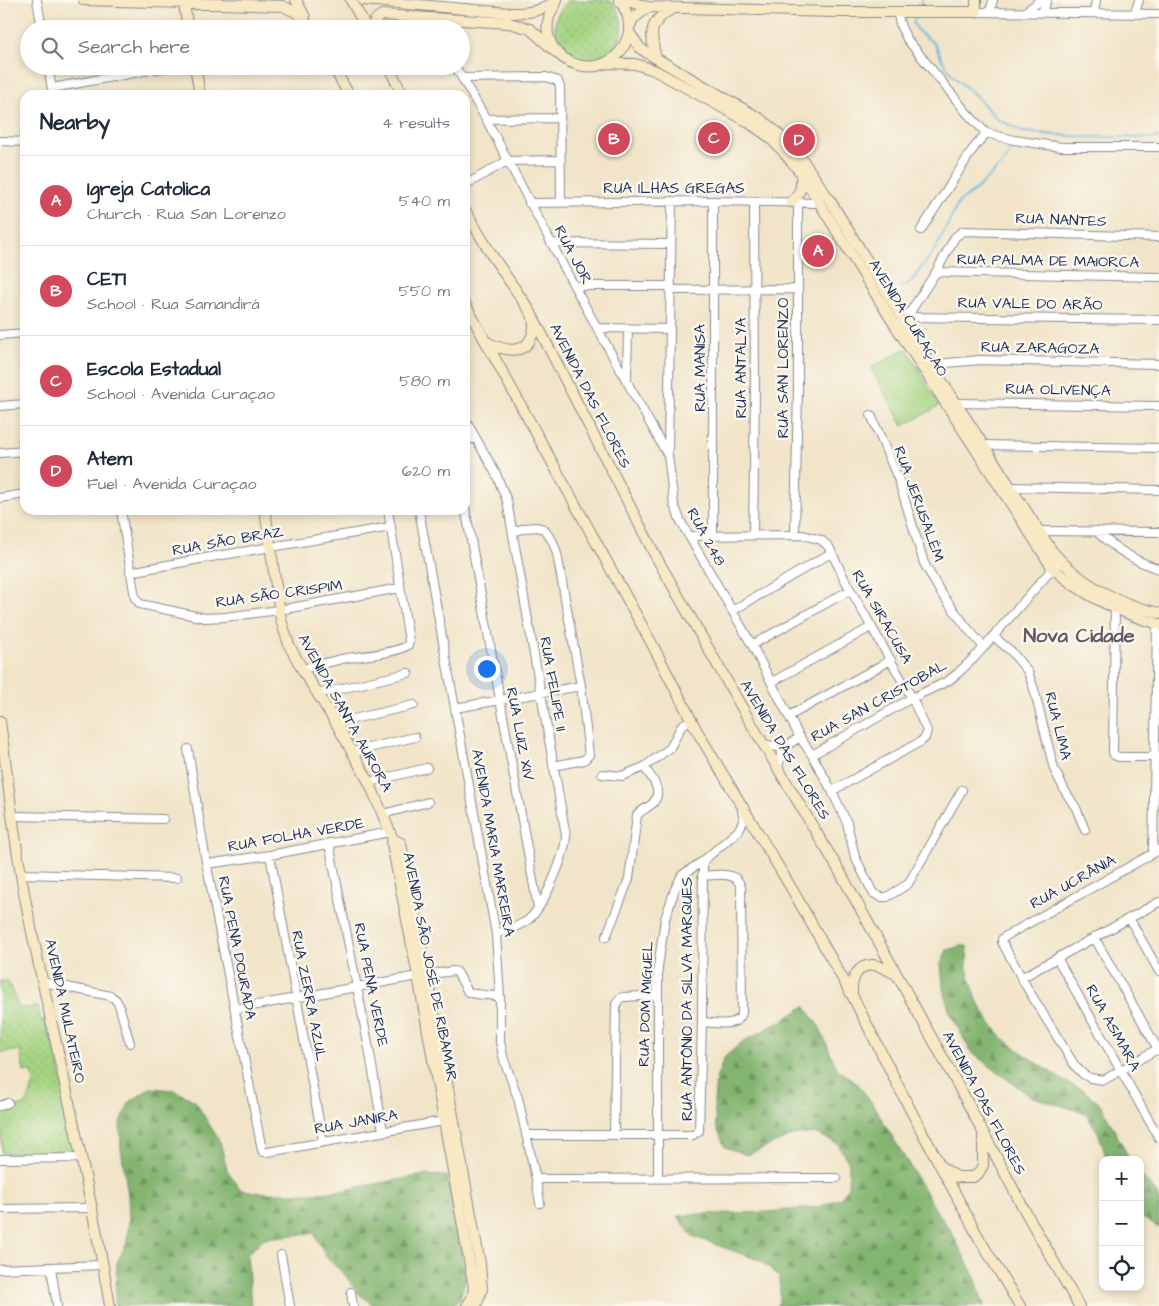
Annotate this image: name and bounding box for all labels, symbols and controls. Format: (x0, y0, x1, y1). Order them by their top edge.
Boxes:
search box (20, 20, 470, 75)
icon: search (38, 34, 66, 62)
text: Search here (78, 34, 190, 61)
text: Nearby (40, 108, 110, 137)
text: 4 results (382, 112, 450, 134)
pin: C (698, 119, 730, 157)
pin: B (598, 120, 630, 158)
pin: D (783, 121, 815, 159)
text: Igreja Catolica (87, 176, 210, 203)
street label: RUA ILHAS GREGAS (603, 178, 745, 199)
text: A (51, 190, 61, 212)
text: 540 m (399, 190, 450, 212)
text: Church · Rua San Lorenzo (87, 203, 286, 225)
street label: RUA NANTES (1015, 208, 1107, 232)
street label: RUA JOR (549, 222, 597, 288)
pin: A (802, 232, 834, 270)
street label: RUA PALMA DE MAIORCA (957, 249, 1140, 273)
street label: AVENIDA CURAÇAO (863, 255, 953, 381)
text: CETI (87, 266, 126, 293)
text: B (50, 280, 62, 302)
text: 550 m (398, 280, 450, 302)
street label: RUA VALE DO ARÃO (957, 292, 1103, 316)
text: School · Rua Samandirá (87, 293, 260, 315)
street label: RUA SAN LORENZO (773, 298, 794, 438)
street label: RUA ANTALYA (731, 317, 752, 418)
street label: AVENIDA DAS FLORES (544, 320, 636, 472)
street label: RUA MANISA (690, 324, 711, 412)
street label: RUA ZARAGOZA (981, 336, 1100, 360)
text: Escola Estadual (87, 356, 221, 383)
text: C (50, 370, 62, 392)
text: 580 m (399, 370, 450, 392)
street label: RUA OLIVENÇA (1005, 379, 1111, 401)
text: School · Avenida Curaçao (87, 383, 275, 405)
street label: RUA JERUSALÉM (888, 443, 950, 565)
text: Atem (87, 446, 132, 473)
text: D (51, 460, 61, 482)
text: 620 m (402, 460, 450, 482)
text: Fuel · Avenida Curaçao (87, 473, 257, 495)
street label: RUA 248 (681, 504, 731, 570)
street label: RUA SÃO BRAZ (171, 521, 286, 561)
street label: RUA SIRACUSA (847, 566, 918, 668)
street label: RUA SÃO CRISPIM (214, 575, 344, 613)
district label: Nova Cidade (1023, 622, 1135, 650)
street label: AVENIDA SANTA AURORA (293, 630, 397, 796)
street label: RUA FELIPE II (534, 635, 572, 733)
street label: RUA SAN CRISTOBAL (807, 655, 951, 747)
your location (474, 656, 500, 682)
street label: AVENIDA DAS FLORES (735, 676, 835, 824)
street label: RUA LUIZ XIV (501, 686, 539, 783)
street label: RUA LIMA (1039, 690, 1077, 763)
street label: AVENIDA MARIA MARREIRA (466, 747, 520, 939)
street label: RUA FOLHA VERDE (226, 813, 366, 857)
street label: AVENIDA SÃO JOSÉ DE RIBAMAR (397, 850, 463, 1084)
street label: RUA UCRÂNIA (1026, 850, 1120, 914)
street label: RUA PENA DOURADA (213, 874, 261, 1022)
street label: RUA ANTÔNIO DA SILVA MARQUES (677, 877, 698, 1121)
street label: RUA PENA VERDE (349, 921, 393, 1049)
street label: RUA ZERRA AZUL (286, 929, 332, 1064)
street label: AVENIDA MULATEIRO (39, 937, 91, 1085)
street label: RUA DOM MIGUEL (633, 940, 659, 1067)
street label: RUA ASMARA (1080, 981, 1146, 1076)
street label: AVENIDA DAS FLORES (937, 1027, 1031, 1179)
street label: RUA JANIRA (313, 1104, 400, 1140)
map controls (1099, 1156, 1144, 1291)
button: + (1099, 1156, 1144, 1201)
button: − (1099, 1201, 1144, 1246)
button: locate (1099, 1246, 1144, 1291)

